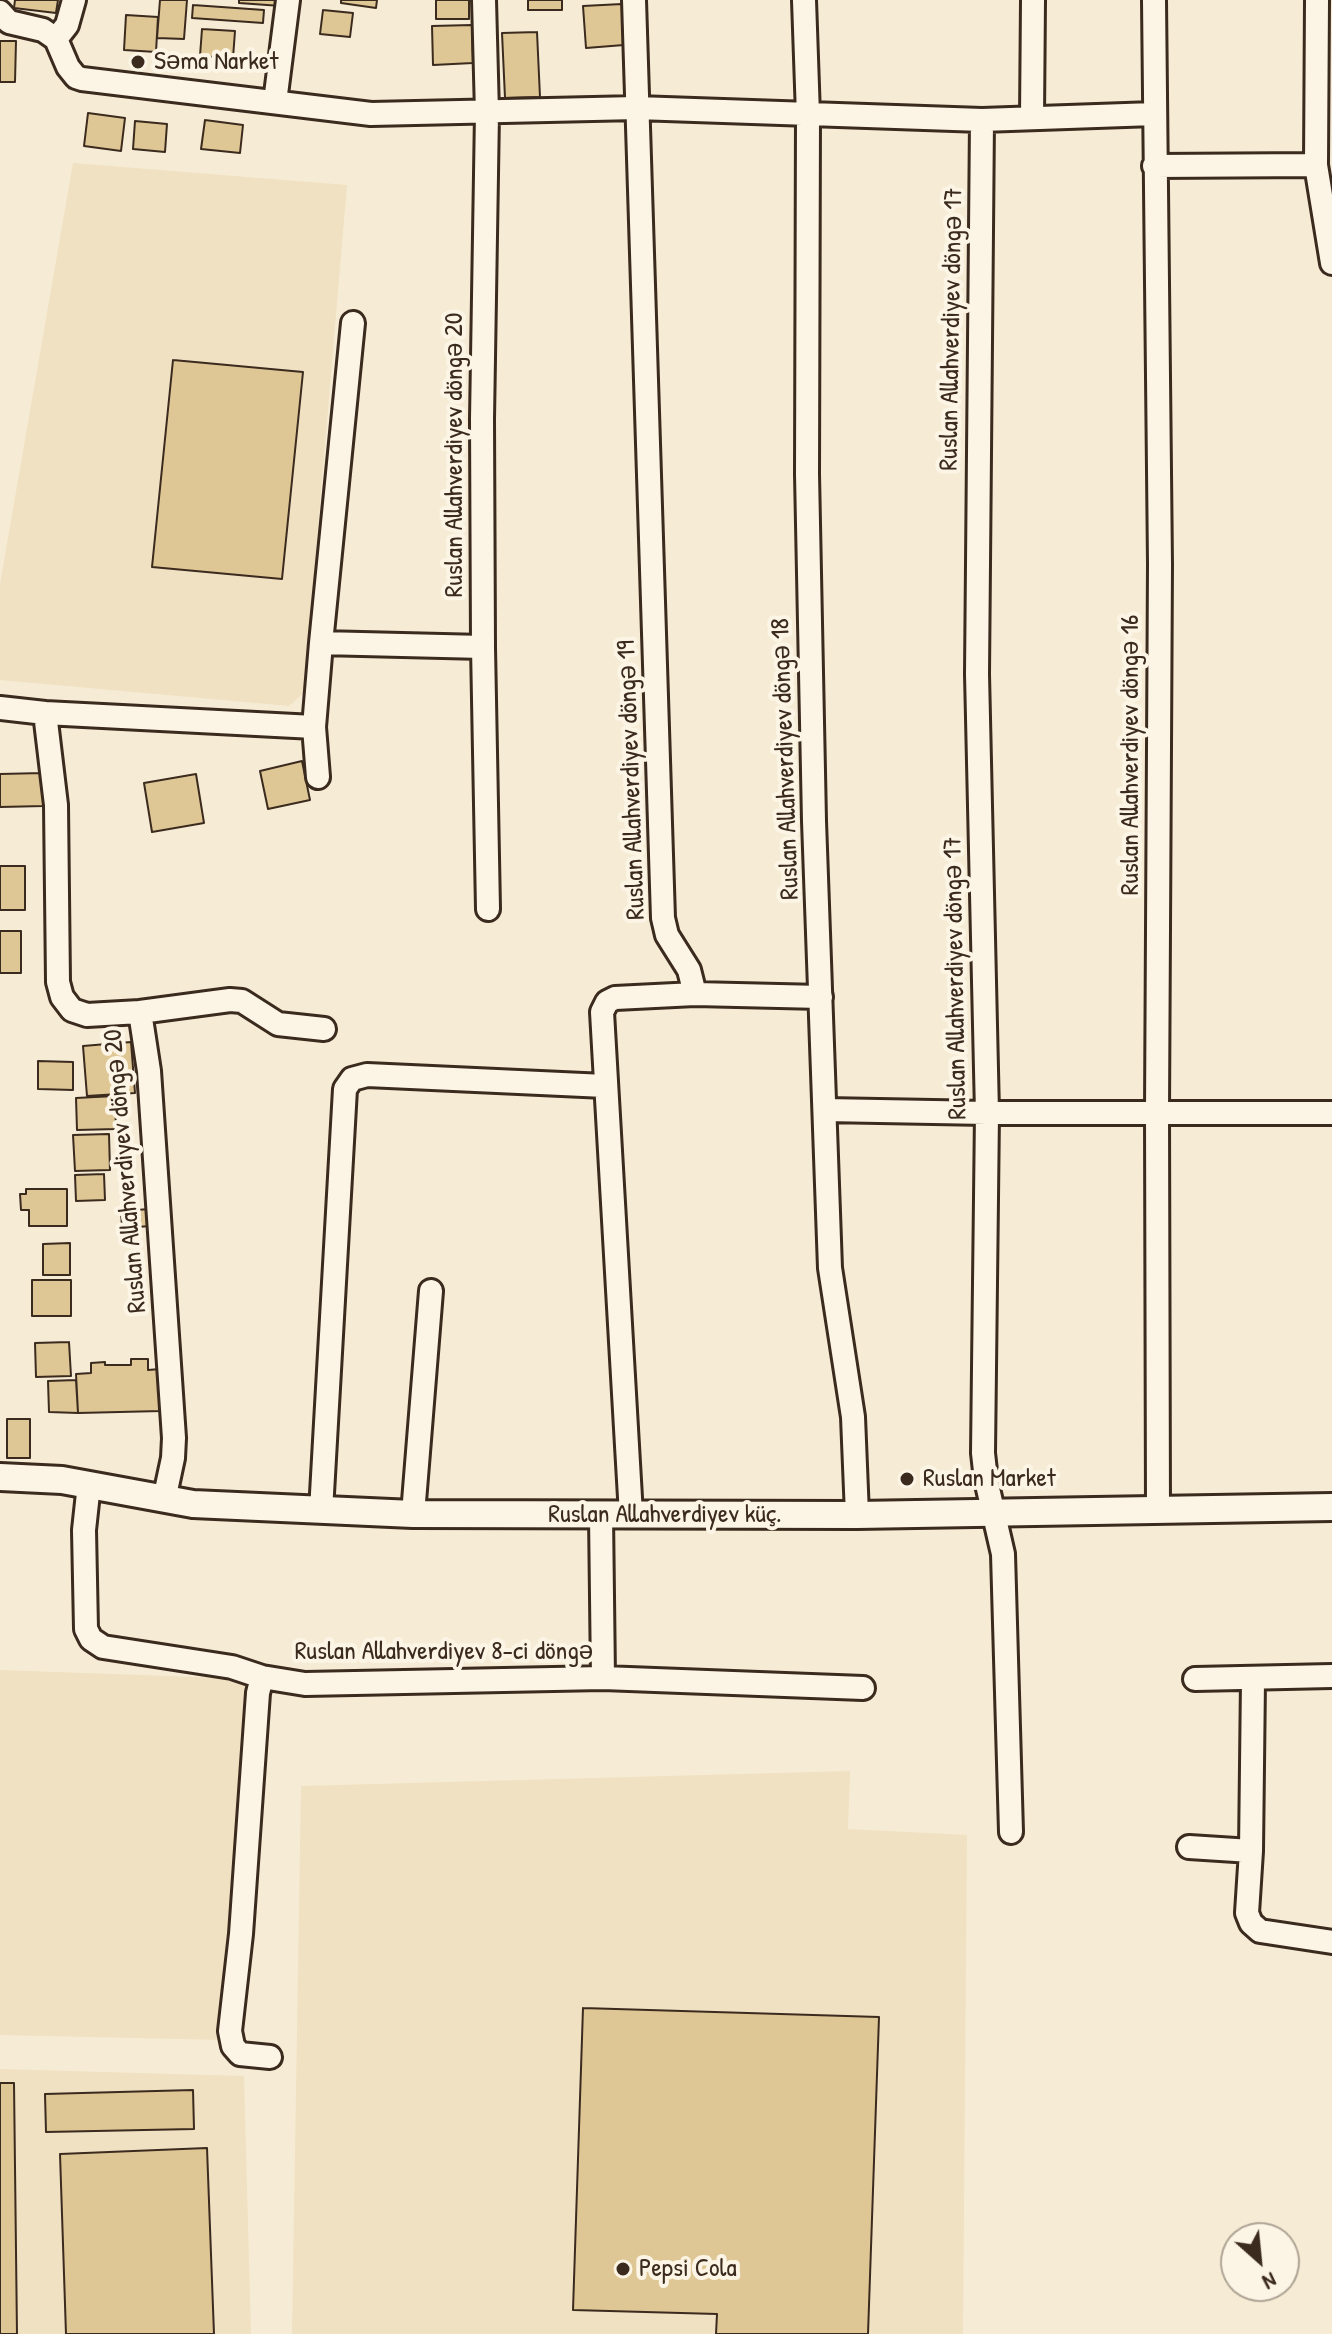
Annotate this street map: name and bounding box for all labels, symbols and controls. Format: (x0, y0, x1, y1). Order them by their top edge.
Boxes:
place label: Səma Narket (154, 46, 278, 78)
marker: Səma Narket (129, 53, 147, 71)
street label: Ruslan Allahverdiyev döngə 17 (934, 187, 970, 471)
street label: Ruslan Allahverdiyev döngə 20 (439, 313, 471, 597)
street label: Ruslan Allahverdiyev döngə 16 (1115, 615, 1147, 895)
street label: Ruslan Allahverdiyev döngə 18 (765, 618, 807, 900)
street label: Ruslan Allahverdiyev döngə 19 (612, 640, 652, 920)
street label: Ruslan Allahverdiyev döngə 17 (938, 836, 974, 1120)
street label: Ruslan Allahverdiyev döngə 20 (98, 1028, 154, 1314)
place label: Ruslan Market (923, 1463, 1056, 1495)
marker: Ruslan Market (898, 1470, 916, 1488)
street label: Ruslan Allahverdiyev küç. (548, 1499, 782, 1531)
street label: Ruslan Allahverdiyev 8-ci döngə (295, 1636, 593, 1668)
north arrow (1220, 2222, 1300, 2302)
place label: Pepsi Cola (639, 2253, 737, 2285)
marker: Pepsi Cola (614, 2260, 632, 2278)
text: N (1258, 2266, 1282, 2298)

